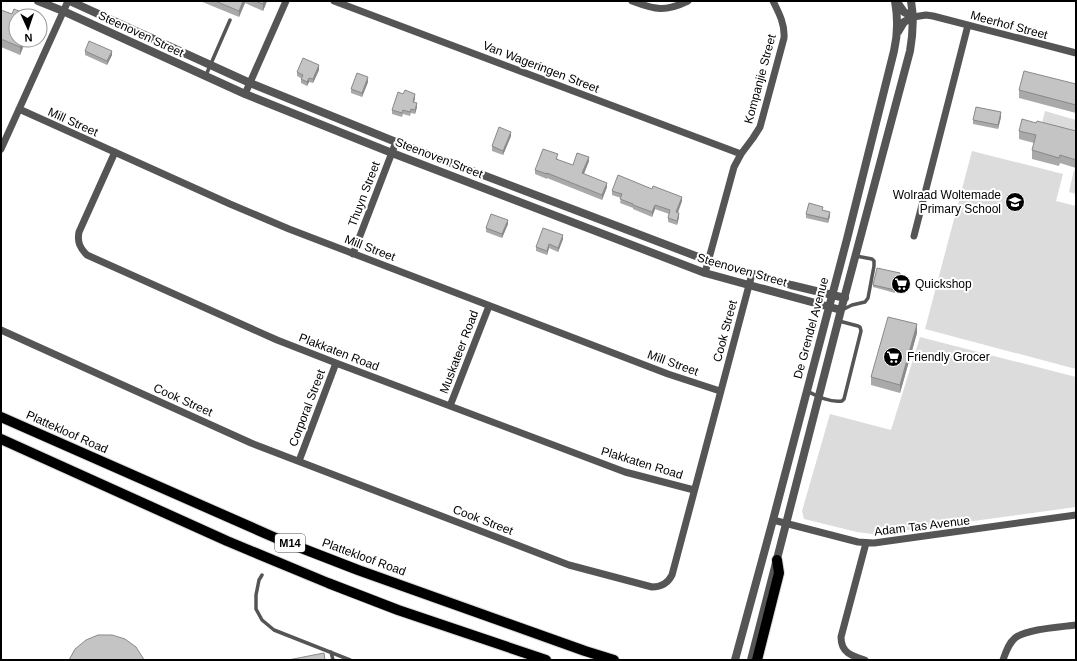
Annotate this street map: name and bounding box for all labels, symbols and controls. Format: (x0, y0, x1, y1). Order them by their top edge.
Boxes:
north arrow (8, 8, 48, 48)
street label: Steenoven Street (96, 8, 187, 60)
street label: Meerhof Street (969, 8, 1050, 42)
text: N (24, 32, 33, 44)
street label: Kompanjie Street (741, 32, 779, 125)
street label: Van Wageringen Street (481, 38, 602, 96)
street label: Mill Street (46, 105, 101, 140)
street label: Steenoven Street (393, 135, 485, 181)
street label: Thuyn Street (345, 159, 383, 229)
place label: Wolraad Woltemade Primary School (893, 188, 1001, 216)
school or university icon: Wolraad Woltemade Primary School (1004, 191, 1026, 213)
street label: Mill Street (343, 232, 398, 264)
street label: Steenoven Street (695, 250, 789, 290)
supermarket icon: Quickshop (890, 273, 912, 295)
street label: De Grendel Avenue (791, 275, 831, 380)
place label: Quickshop (915, 277, 972, 291)
street label: Cook Street (710, 298, 740, 363)
street label: Muskateer Road (437, 308, 481, 396)
street label: Plakkaten Road (297, 330, 381, 374)
supermarket icon: Friendly Grocer (882, 346, 904, 368)
street label: Mill Street (646, 347, 701, 379)
place label: Friendly Grocer (907, 350, 990, 364)
street label: Corporal Street (286, 367, 328, 448)
street label: Cook Street (151, 381, 215, 420)
street label: Plattekloof Road (24, 408, 110, 456)
street label: Plakkaten Road (599, 444, 685, 482)
street label: Cook Street (451, 502, 516, 538)
street label: Adam Tas Avenue (873, 513, 971, 539)
road number: M14 (275, 534, 305, 552)
street label: Plattekloof Road (320, 535, 408, 579)

